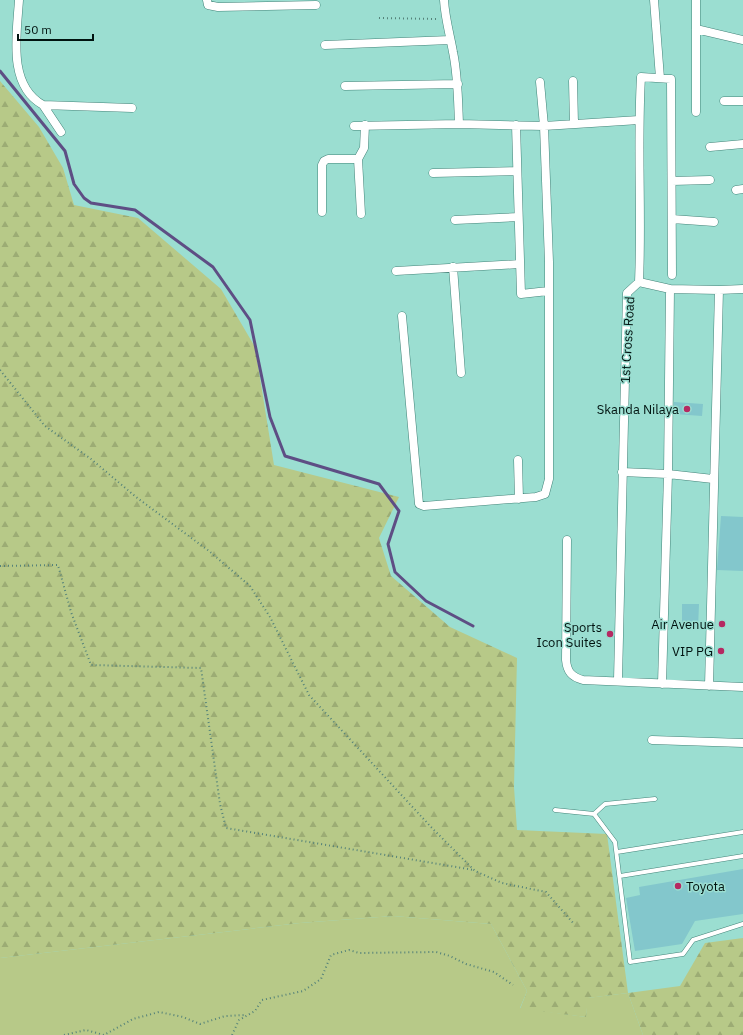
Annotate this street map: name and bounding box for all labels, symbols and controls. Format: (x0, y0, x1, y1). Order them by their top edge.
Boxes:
scale bar (18, 16, 93, 42)
text: 50 m (24, 22, 52, 37)
street label: 1st Cross Road (617, 296, 638, 384)
place label: Skanda Nilaya (597, 401, 679, 418)
marker: Skanda Nilaya (682, 404, 692, 414)
place label: Air Avenue (651, 616, 714, 633)
place label: Sports Icon Suites (537, 619, 602, 651)
marker: Air Avenue (717, 619, 727, 629)
marker: Sports Icon Suites (605, 629, 615, 639)
place label: VIP PG (672, 643, 713, 660)
marker: VIP PG (716, 646, 726, 656)
place label: Toyota (686, 878, 725, 895)
marker: Toyota (673, 881, 683, 891)

